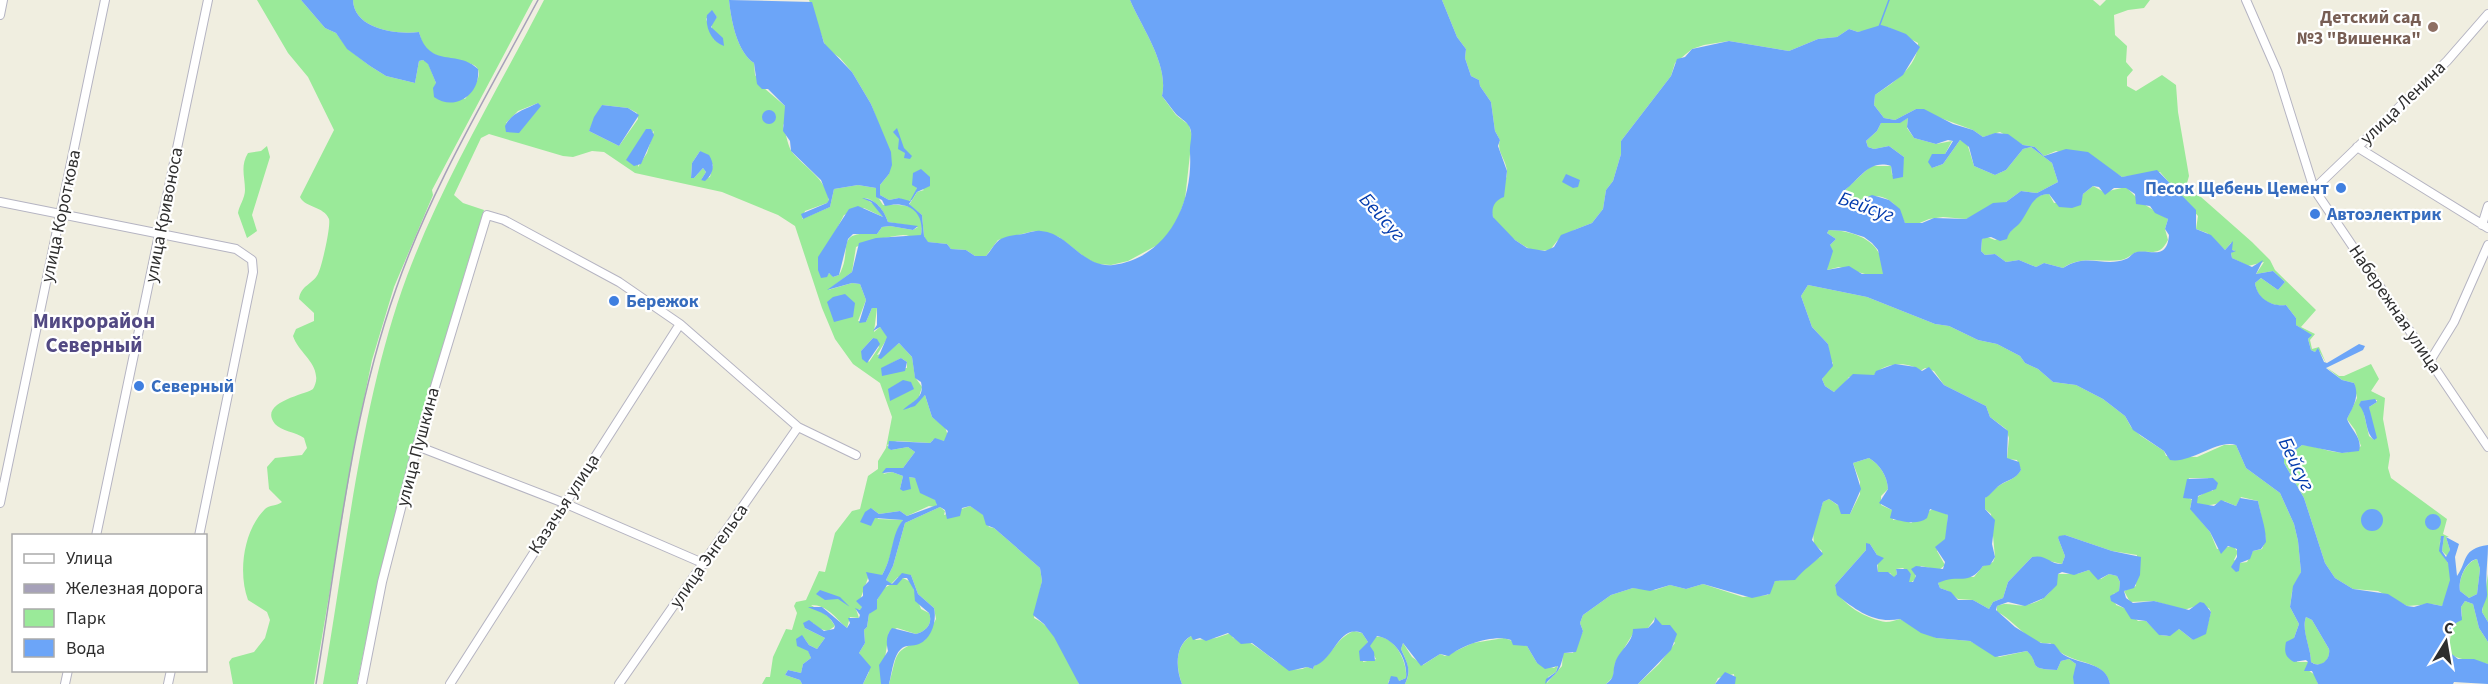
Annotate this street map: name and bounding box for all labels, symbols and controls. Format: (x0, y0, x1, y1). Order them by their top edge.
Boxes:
place label: Детский сад №3 "Вишенка" (2296, 5, 2421, 51)
marker: Детский сад №3 "Вишенка" (2426, 20, 2440, 34)
street label: улица Ленина (2355, 56, 2451, 150)
street label: улица Кривоноса (139, 145, 189, 285)
street label: улица Короткова (35, 147, 87, 285)
place label: Песок Щебень Цемент (2145, 176, 2329, 201)
marker: Песок Щебень Цемент (2334, 181, 2348, 195)
water label: Бейсуг (1835, 185, 1898, 230)
water label: Бейсуг (1353, 187, 1412, 248)
place label: Автоэлектрик (2326, 202, 2441, 227)
marker: Автоэлектрик (2308, 207, 2322, 221)
street label: Набережная улица (2343, 240, 2447, 378)
place label: Бережок (626, 289, 699, 314)
marker: Бережок (607, 294, 621, 308)
district label: Микрорайон Северный (33, 306, 155, 360)
place label: Северный (151, 374, 234, 399)
marker: Северный (132, 379, 146, 393)
street label: улица Пушкина (390, 385, 446, 509)
water label: Бейсуг (2271, 432, 2321, 496)
street label: Казачья улица (522, 449, 606, 559)
street label: улица Энгельса (664, 499, 754, 613)
legend (12, 534, 207, 672)
text: Улица (66, 546, 113, 571)
text: Железная дорога (66, 576, 203, 601)
text: Парк (66, 606, 106, 631)
north arrow (2416, 612, 2476, 672)
text: С (2442, 617, 2455, 640)
text: Вода (66, 636, 105, 661)

